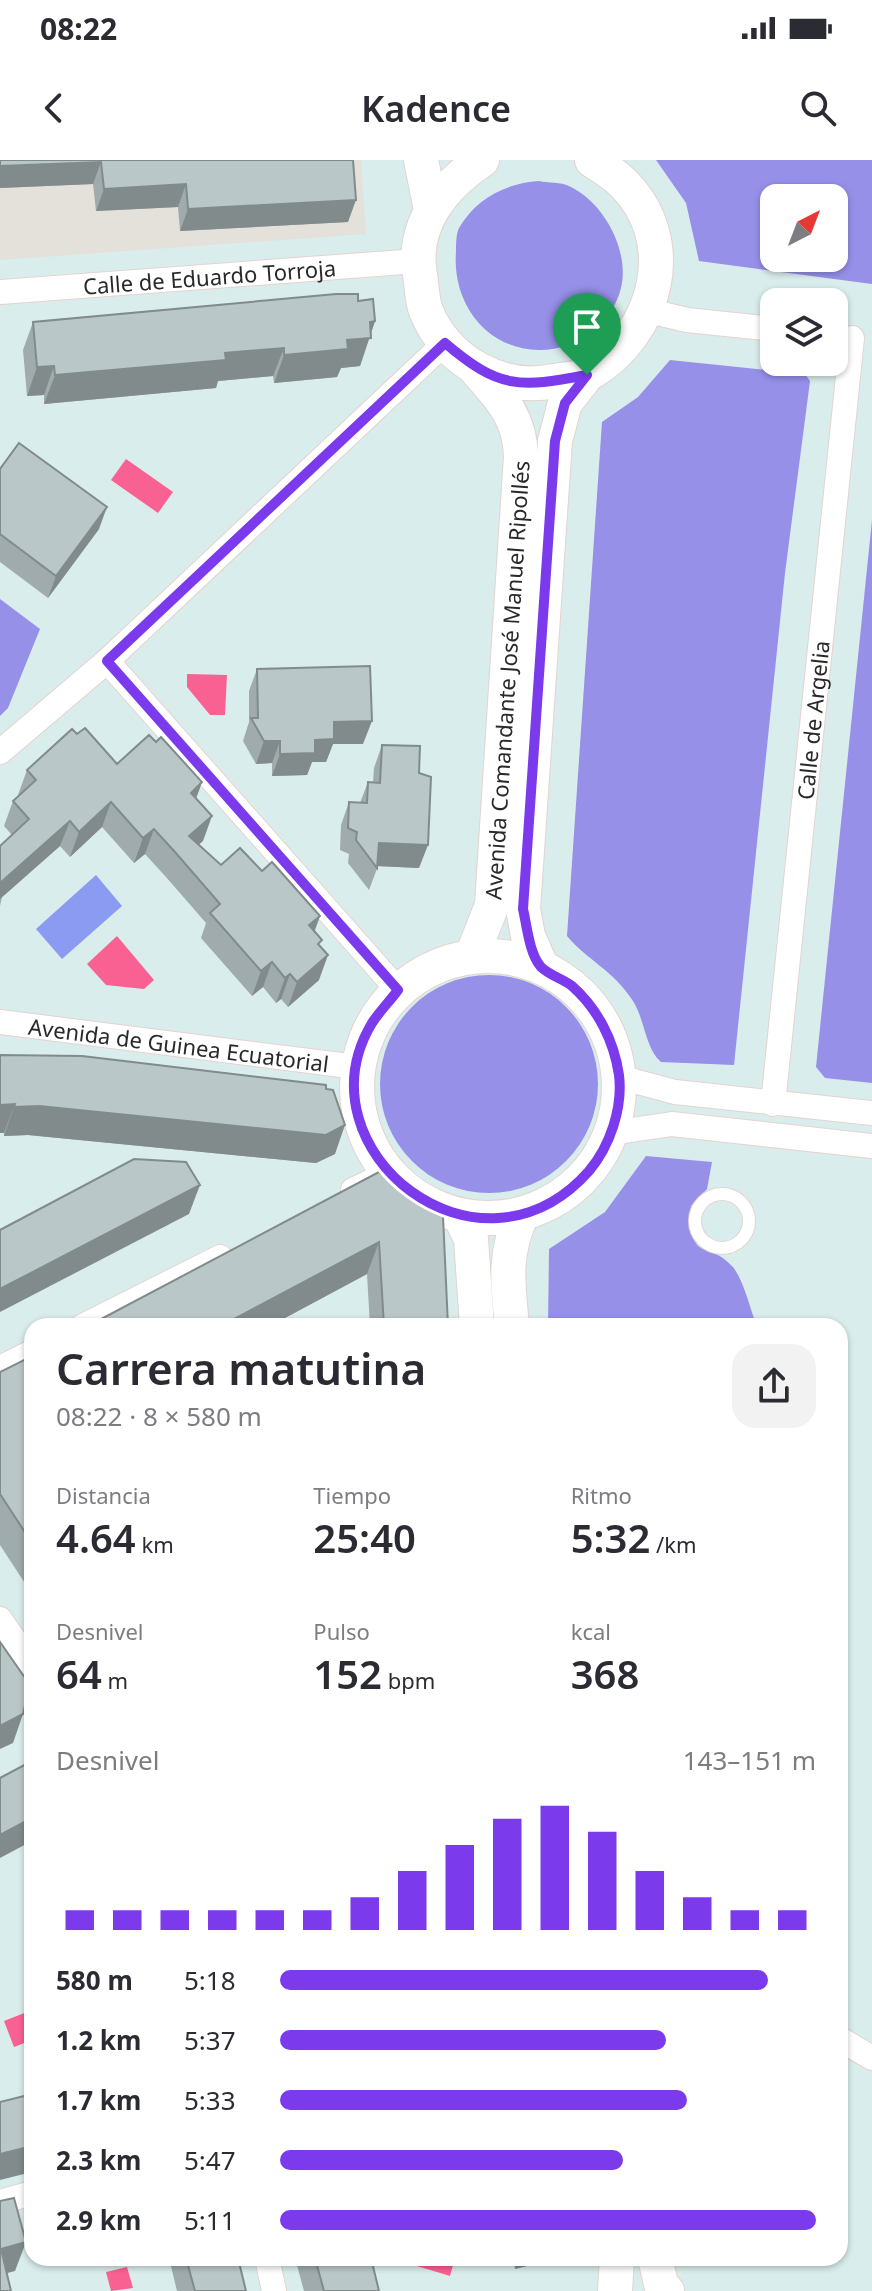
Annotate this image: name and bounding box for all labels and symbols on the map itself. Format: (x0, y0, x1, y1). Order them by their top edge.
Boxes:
north arrow (760, 184, 848, 272)
street label: Calle de Eduardo Torroja (82, 252, 337, 301)
pin (553, 293, 621, 375)
street label: Avenida Comandante José Manuel Ripollés (477, 460, 536, 901)
street label: Calle de Argelia (789, 639, 836, 801)
street label: Avenida de Guinea Ecuatorial (27, 1011, 331, 1078)

